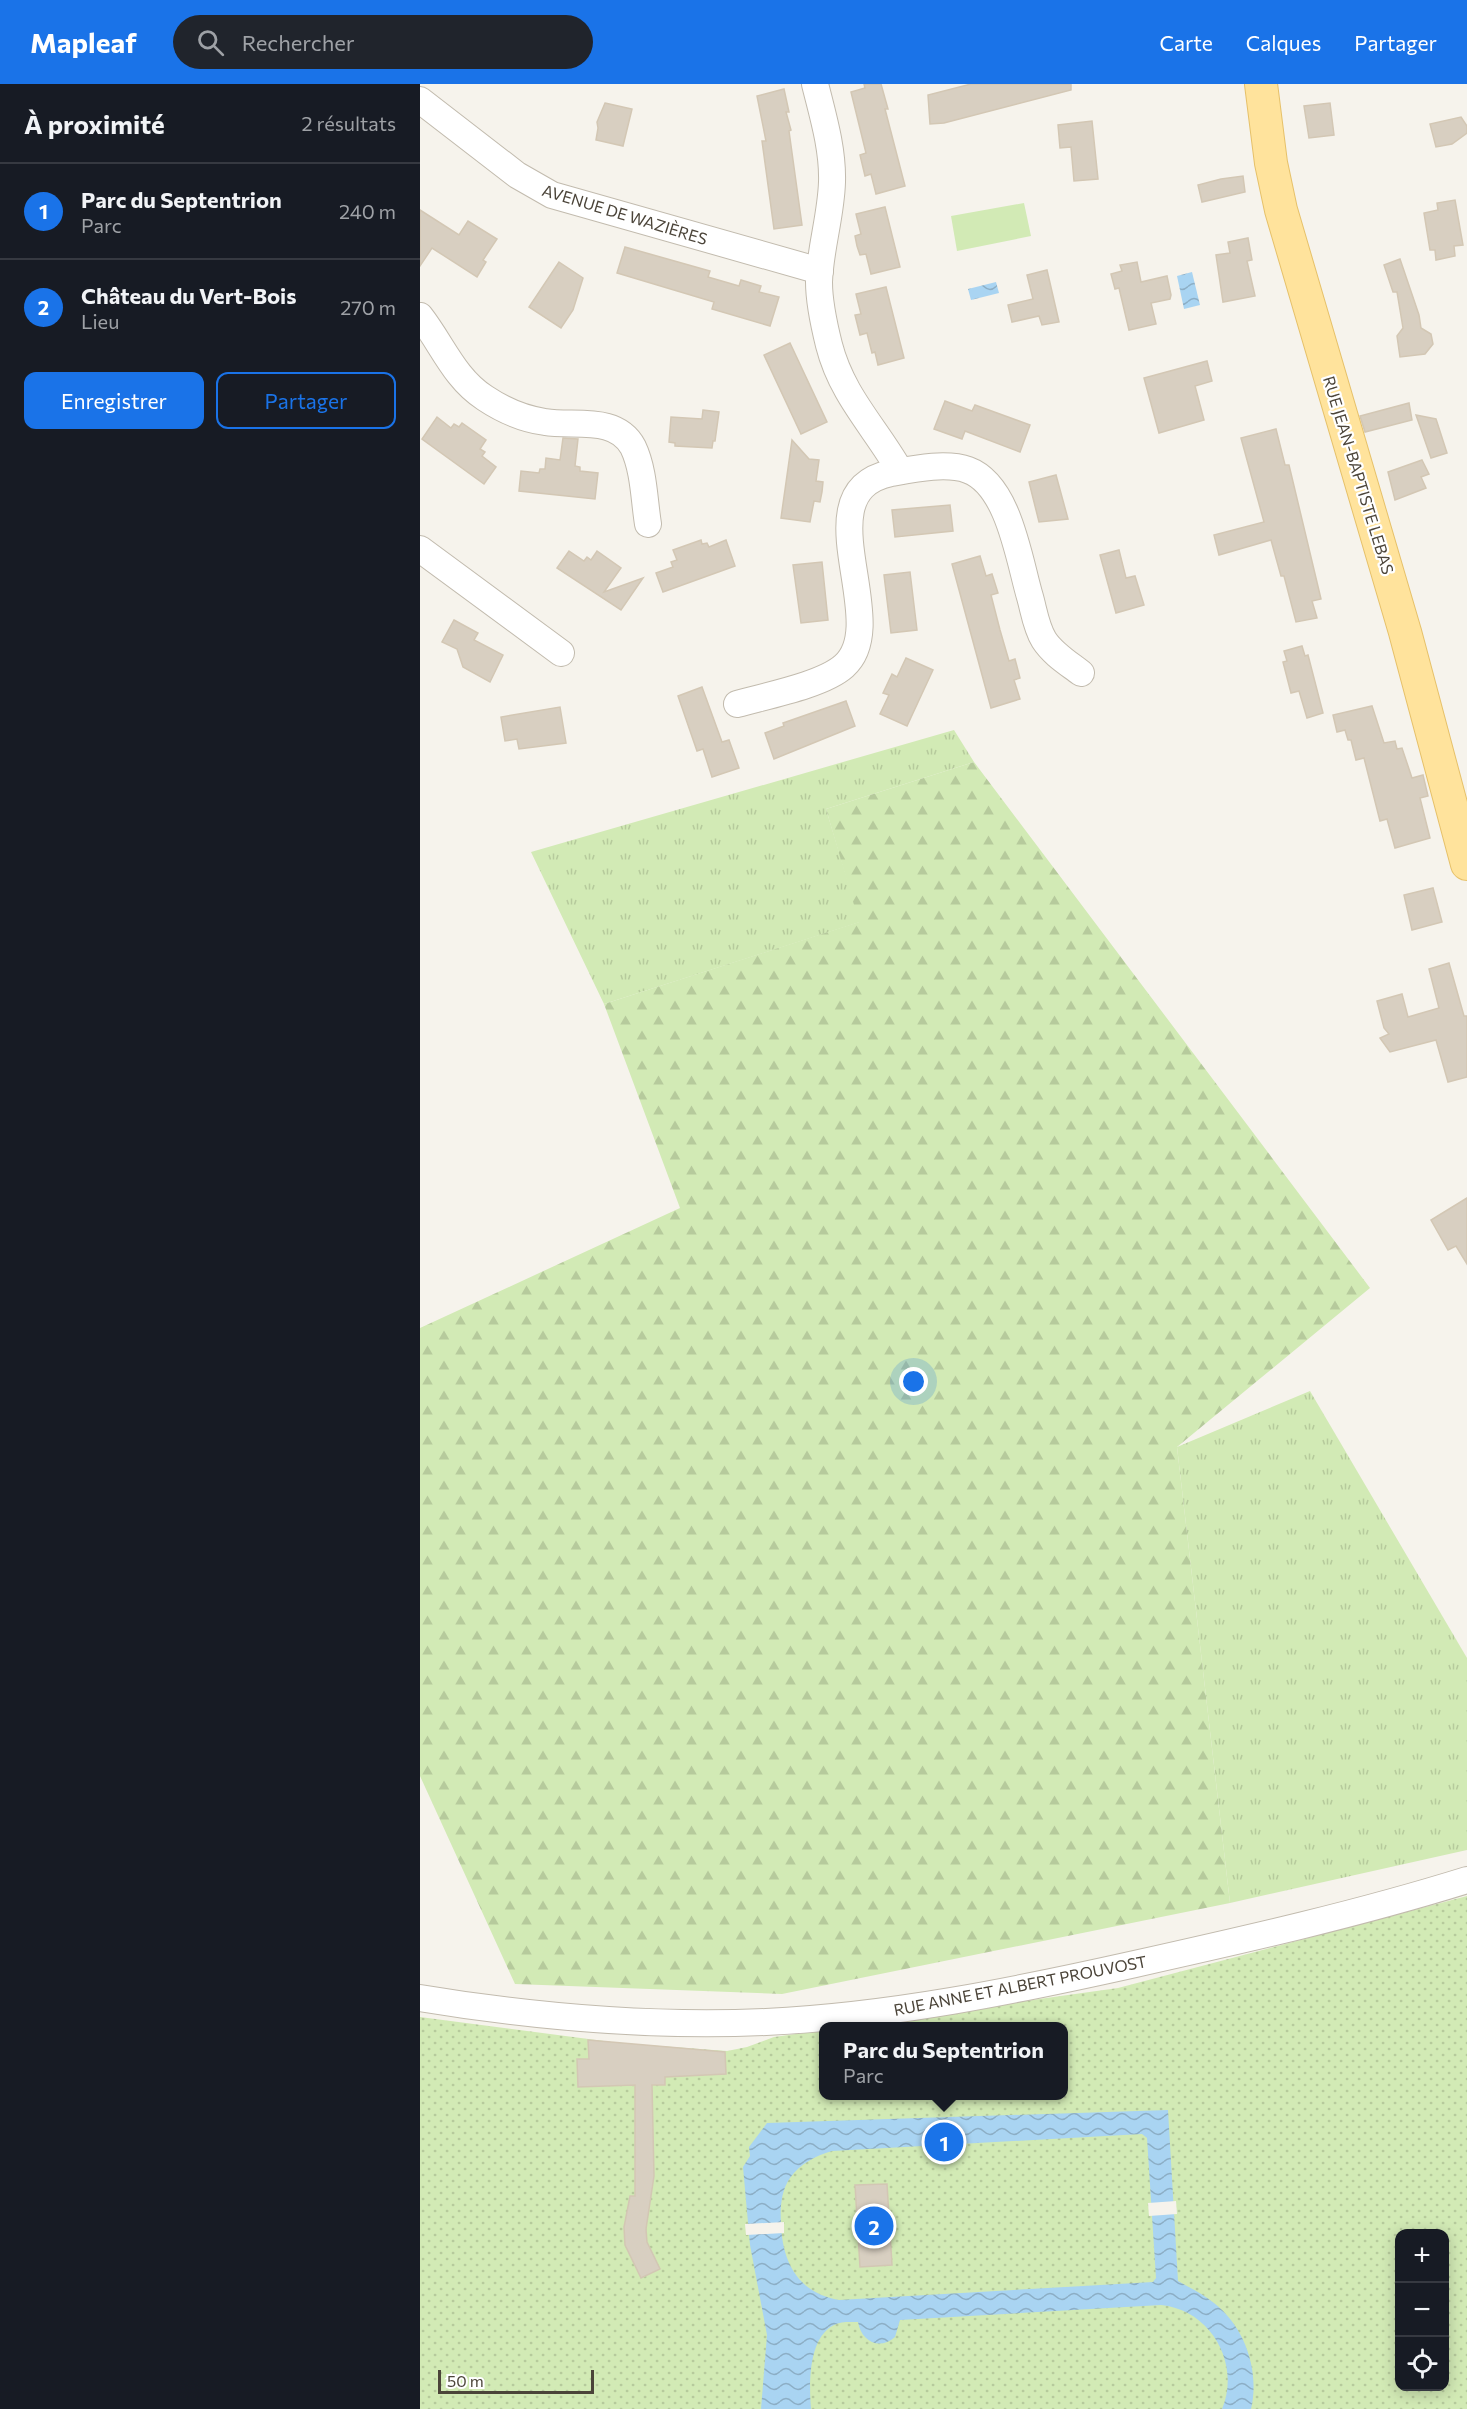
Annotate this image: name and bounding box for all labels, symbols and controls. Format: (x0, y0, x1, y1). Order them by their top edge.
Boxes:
search box (173, 15, 593, 69)
text: Mapleaf (30, 25, 137, 59)
icon: search (194, 26, 227, 59)
text: Rechercher (242, 29, 355, 56)
text: Carte (1160, 30, 1213, 55)
text: Calques (1246, 30, 1321, 55)
text: Partager (1354, 30, 1437, 55)
text: À proximité (24, 108, 165, 139)
text: 2 résultats (302, 111, 396, 135)
street label: AVENUE DE WAZIÈRES (540, 180, 710, 248)
text: Parc du Septentrion (81, 186, 282, 213)
text: 1 (39, 199, 48, 223)
text: 240 m (339, 199, 396, 223)
text: Parc (81, 213, 122, 237)
text: Château du Vert-Bois (81, 282, 297, 309)
text: 2 (38, 295, 49, 319)
text: 270 m (340, 295, 396, 319)
text: Lieu (81, 309, 119, 333)
button: Enregistrer (24, 372, 204, 429)
button: Partager (216, 372, 396, 429)
street label: RUE JEAN-BAPTISTE LEBAS (1320, 374, 1398, 576)
your location (899, 1367, 928, 1396)
street label: RUE ANNE ET ALBERT PROUVOST (892, 1951, 1148, 2019)
popup (819, 2022, 1068, 2100)
text: Parc du Septentrion (843, 2036, 1044, 2063)
text: Parc (843, 2063, 884, 2087)
pin: 1 (924, 2120, 964, 2164)
pin: 2 (854, 2204, 894, 2248)
map controls (1395, 2229, 1449, 2391)
button: + (1395, 2229, 1449, 2283)
button: − (1395, 2283, 1449, 2337)
button: locate (1395, 2337, 1449, 2391)
scale bar (438, 2367, 594, 2394)
text: 50 m (447, 2371, 484, 2390)

